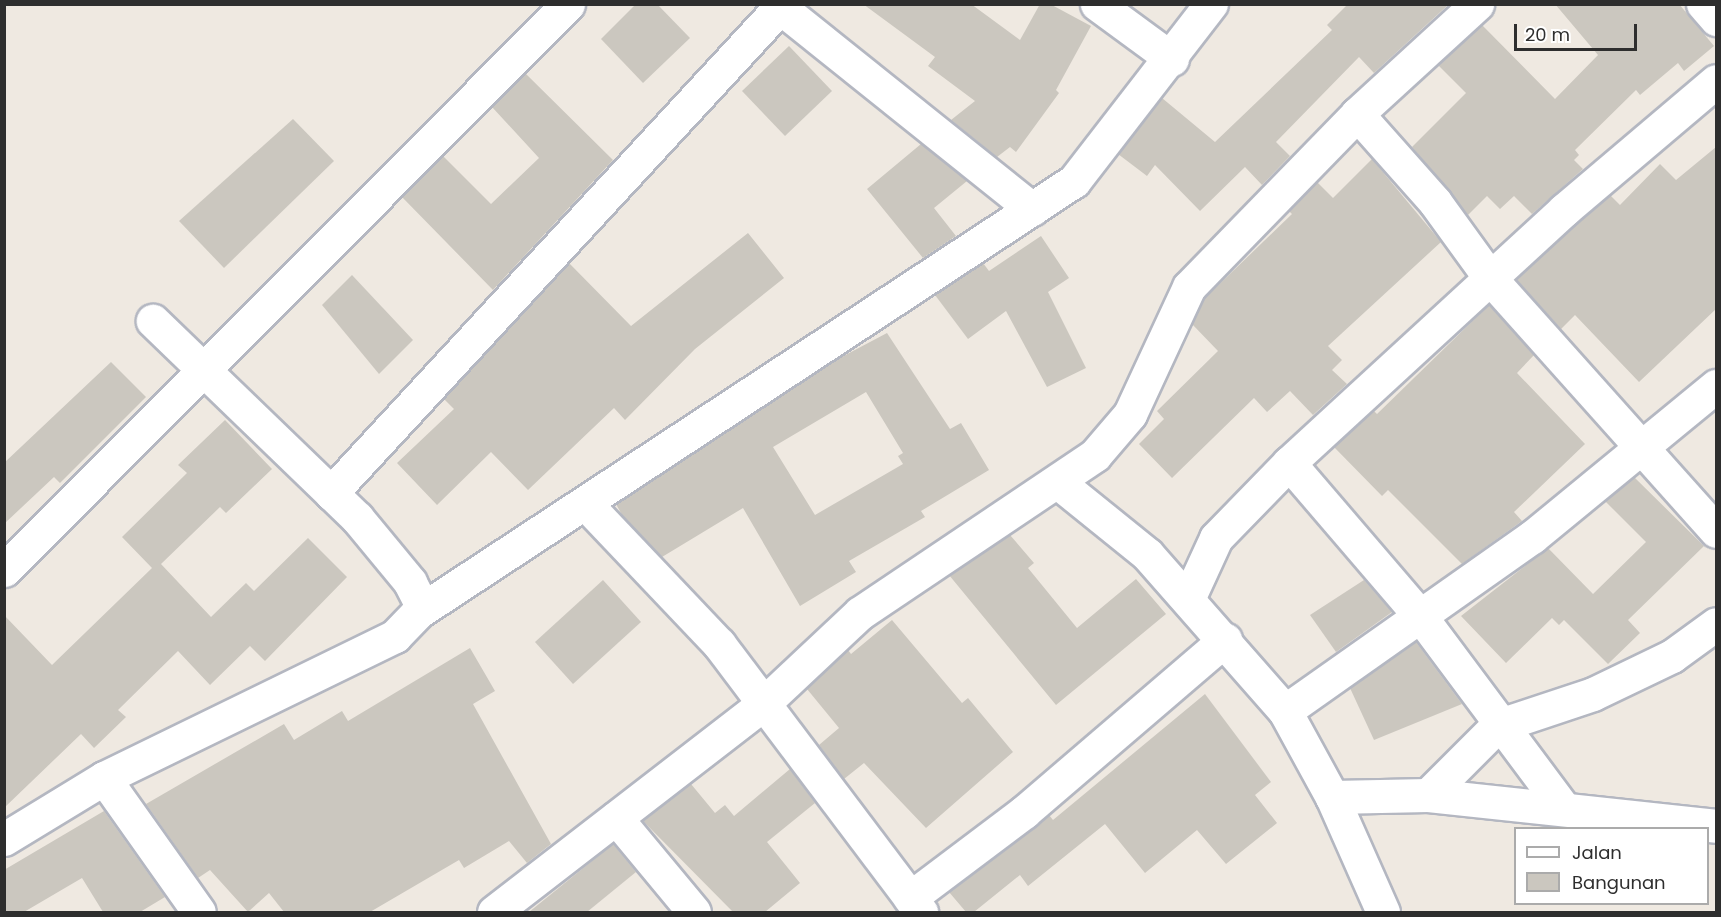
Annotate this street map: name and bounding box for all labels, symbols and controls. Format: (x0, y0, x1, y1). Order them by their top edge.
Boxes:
scale bar (1517, 12, 1640, 50)
text: 20 m (1525, 22, 1570, 47)
legend (1514, 827, 1709, 905)
text: Jalan (1572, 840, 1622, 865)
text: Bangunan (1572, 870, 1666, 895)

